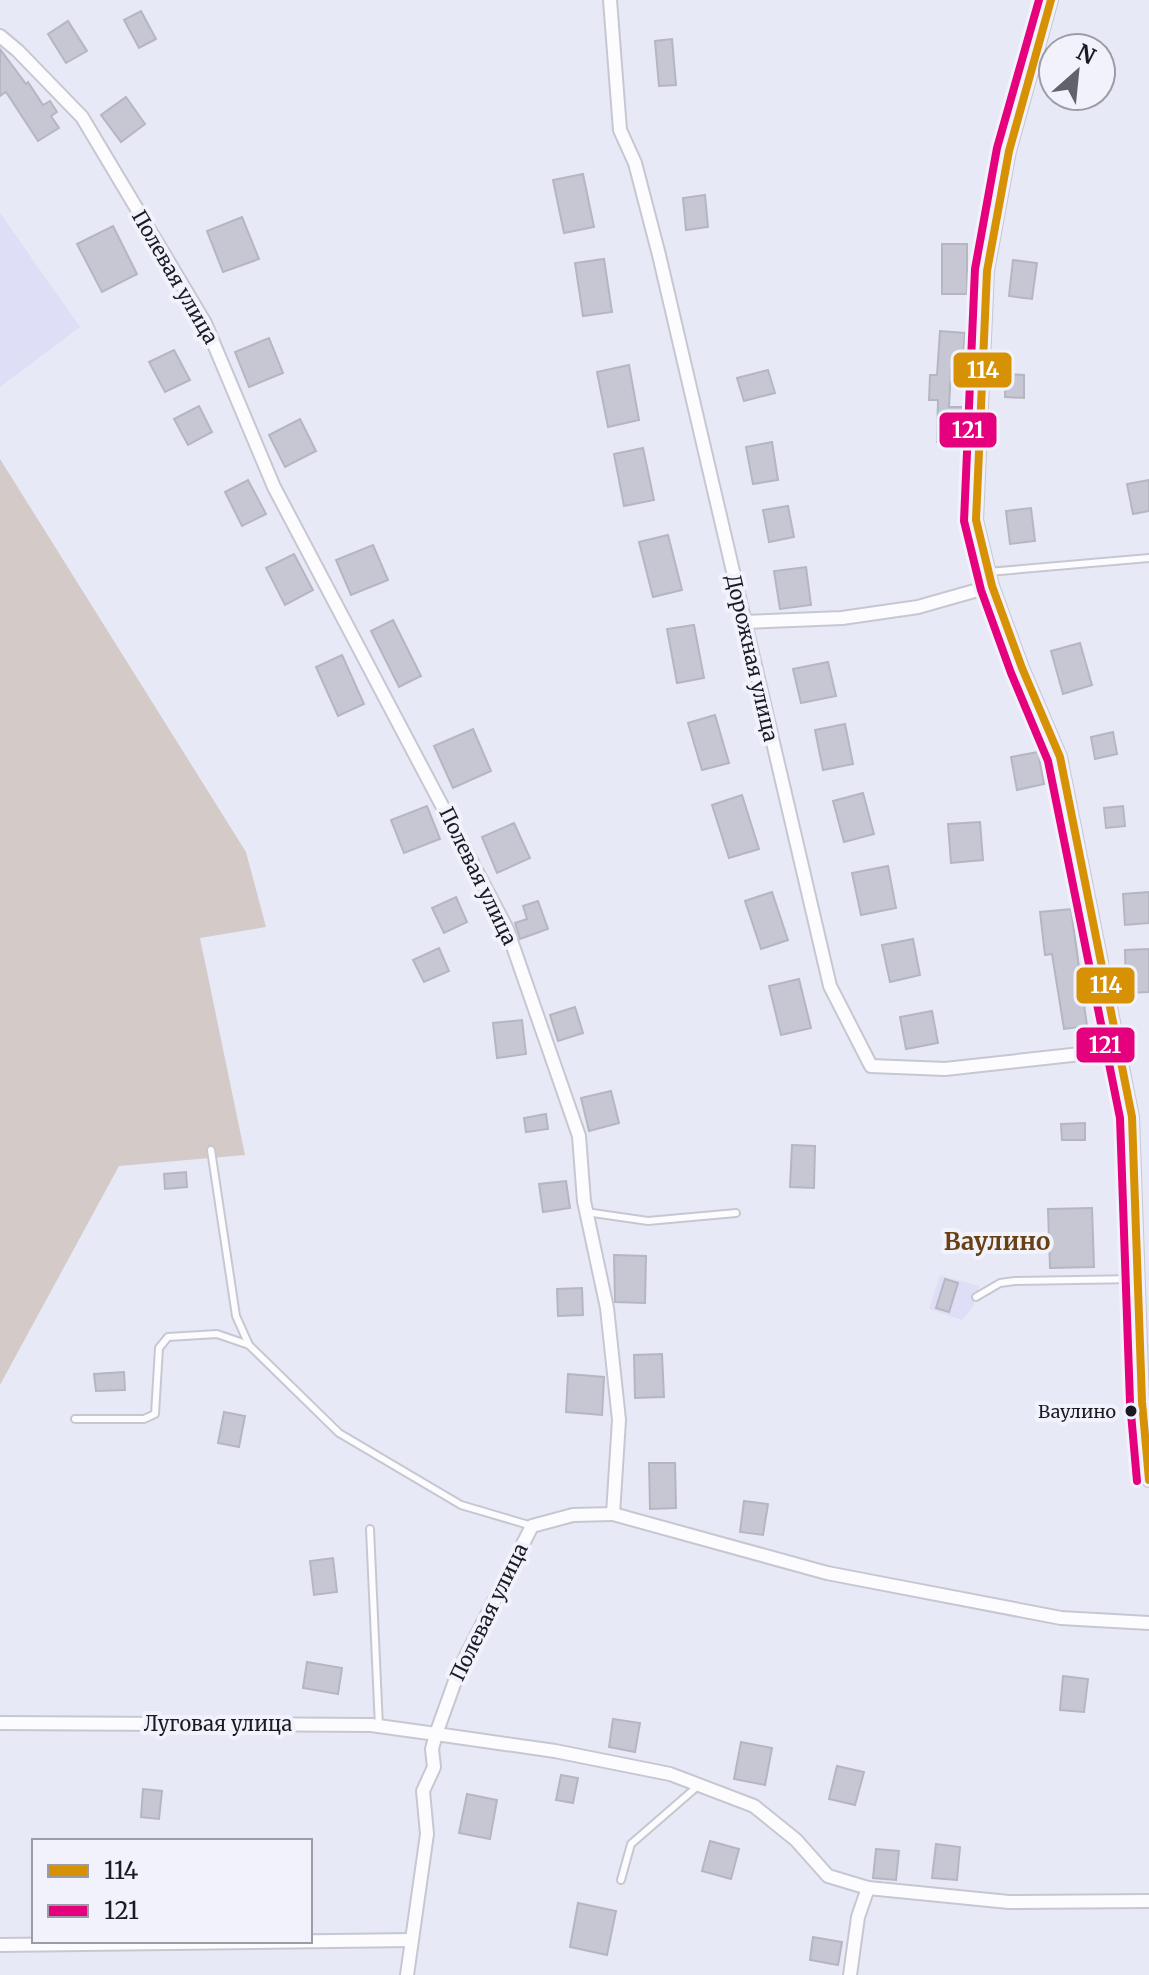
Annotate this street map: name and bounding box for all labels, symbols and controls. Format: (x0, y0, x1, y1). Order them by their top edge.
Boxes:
north arrow (1037, 32, 1117, 112)
text: N (1072, 38, 1101, 71)
street label: Полевая улица (127, 205, 224, 348)
line badge: 114 (952, 351, 1013, 389)
text: 114 (967, 356, 999, 384)
line badge: 121 (938, 411, 998, 449)
text: 121 (952, 416, 984, 444)
street label: Дорожная улица (721, 572, 784, 744)
street label: Полевая улица (434, 803, 523, 949)
line badge: 114 (1075, 966, 1136, 1005)
text: 114 (1090, 971, 1122, 999)
line badge: 121 (1075, 1026, 1136, 1064)
text: 121 (1089, 1031, 1121, 1059)
district label: Ваулино (944, 1226, 1050, 1257)
place label: Ваулино (1038, 1400, 1116, 1423)
marker: Ваулино (1123, 1403, 1139, 1419)
street label: Полевая улица (444, 1539, 533, 1685)
street label: Луговая улица (144, 1711, 292, 1736)
legend (32, 1839, 312, 1943)
text: 114 (104, 1855, 139, 1886)
text: 121 (104, 1895, 139, 1926)

